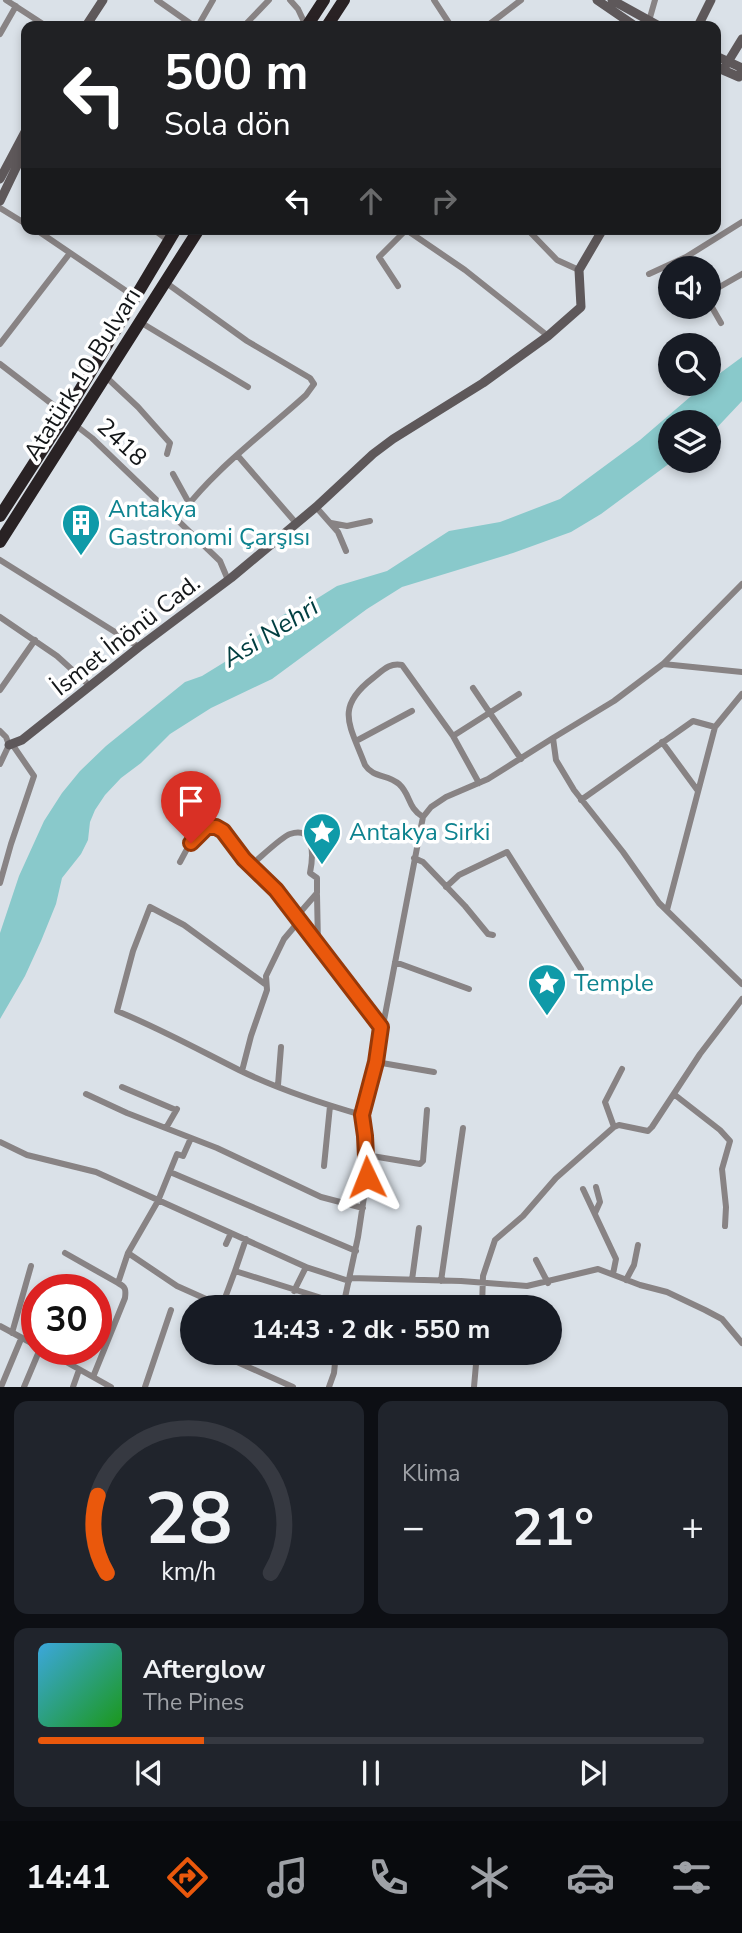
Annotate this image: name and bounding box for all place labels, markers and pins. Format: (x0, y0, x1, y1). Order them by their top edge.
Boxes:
place label: Antakya Gastronomi Çarşısı (108, 493, 310, 553)
building icon: Antakya Gastronomi Çarşısı (60, 502, 102, 557)
pin (161, 771, 221, 843)
place icon: Antakya Sirki (301, 811, 343, 866)
place label: Antakya Sirki (349, 816, 490, 848)
place icon: Temple (526, 962, 568, 1017)
place label: Temple (574, 967, 654, 999)

